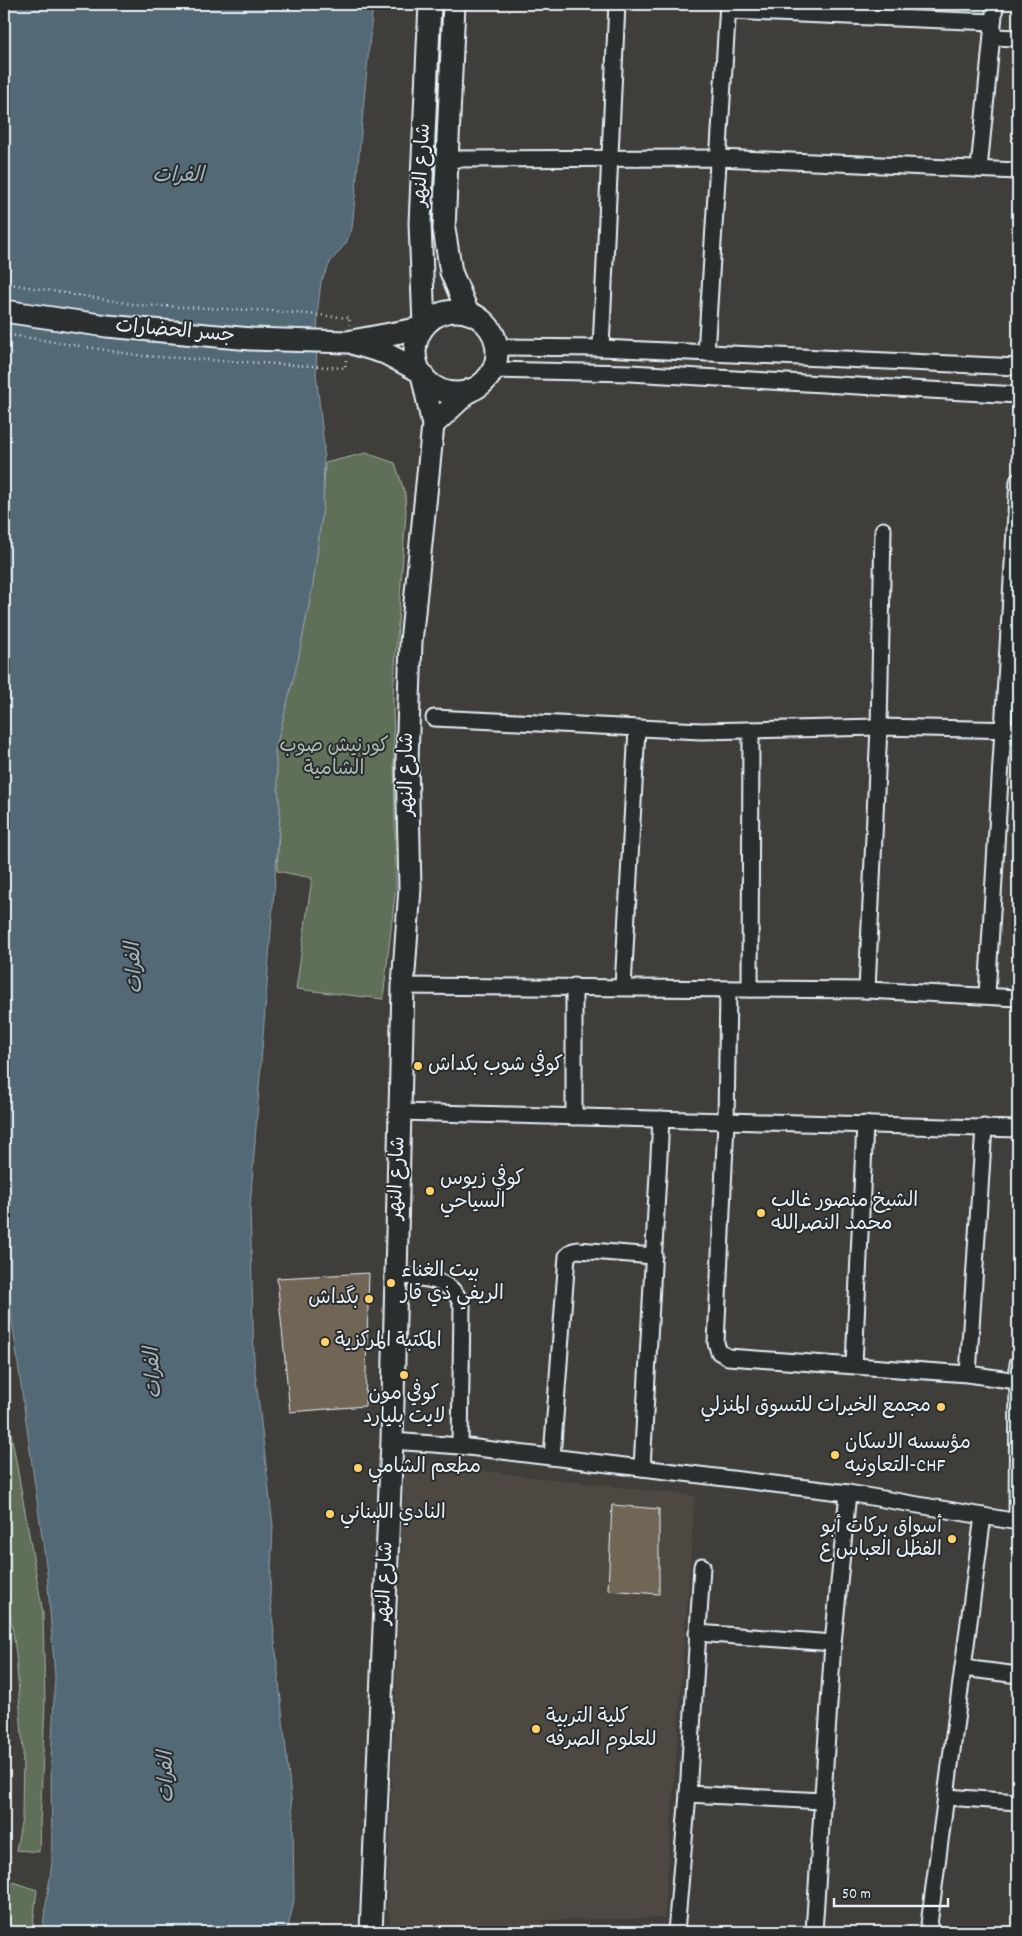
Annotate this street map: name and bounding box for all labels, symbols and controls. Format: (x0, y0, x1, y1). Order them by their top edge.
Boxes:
street label: شارع النهر (407, 123, 439, 209)
water label: الفرات (152, 162, 207, 192)
street label: جسر الحضارات (114, 313, 236, 351)
street label: شارع النهر (394, 732, 422, 818)
park label: كورنيش صوب الشامية (279, 733, 389, 784)
water label: الفرات (120, 939, 152, 995)
place label: كوفي شوب بكداش (428, 1050, 563, 1080)
marker: كوفي شوب بكداش (412, 1060, 424, 1072)
street label: شارع النهر (382, 1136, 413, 1222)
place label: كوفي زيوس السياحي (440, 1164, 524, 1218)
marker: كوفي زيوس السياحي (424, 1185, 436, 1197)
place label: الشيخ منصور غالب محمد النصرالله (771, 1188, 918, 1239)
marker: الشيخ منصور غالب محمد النصرالله (755, 1207, 767, 1219)
place label: بيت الغناء الريفي ذي قار (399, 1258, 504, 1310)
marker: بيت الغناء الريفي ذي قار (385, 1277, 397, 1289)
place label: بگداش (308, 1285, 359, 1313)
marker: بگداش (363, 1293, 375, 1305)
place label: المكتبة المركزية (335, 1328, 442, 1356)
marker: المكتبة المركزية (319, 1336, 331, 1348)
water label: الفرات (139, 1344, 171, 1400)
marker: كوفي مون لايت بليارد (398, 1369, 410, 1381)
place label: كوفي مون لايت بليارد (363, 1379, 445, 1432)
place label: مجمع الخيرات للتسوق المنزلي (701, 1393, 931, 1422)
marker: مجمع الخيرات للتسوق المنزلي (935, 1401, 947, 1413)
place label: مؤسسه الاسكان التعاونيه-CHF (845, 1430, 971, 1481)
marker: مؤسسه الاسكان التعاونيه-CHF (829, 1449, 841, 1461)
place label: مطعم الشامي (368, 1454, 481, 1483)
marker: مطعم الشامي (352, 1462, 364, 1474)
place label: النادي اللبناني (340, 1500, 446, 1529)
marker: النادي اللبناني (324, 1508, 336, 1520)
place label: أسواق بركات أبو الفظل العباس ع (819, 1514, 942, 1565)
marker: أسواق بركات أبو الفظل العباس ع (946, 1533, 958, 1545)
street label: شارع النهر (370, 1541, 401, 1627)
place label: كلية التربية للعلوم الصرفه (546, 1704, 657, 1755)
marker: كلية التربية للعلوم الصرفه (530, 1723, 542, 1735)
water label: الفرات (153, 1748, 183, 1803)
scale bar (834, 1876, 948, 1908)
text: 50 m (842, 1884, 871, 1906)

